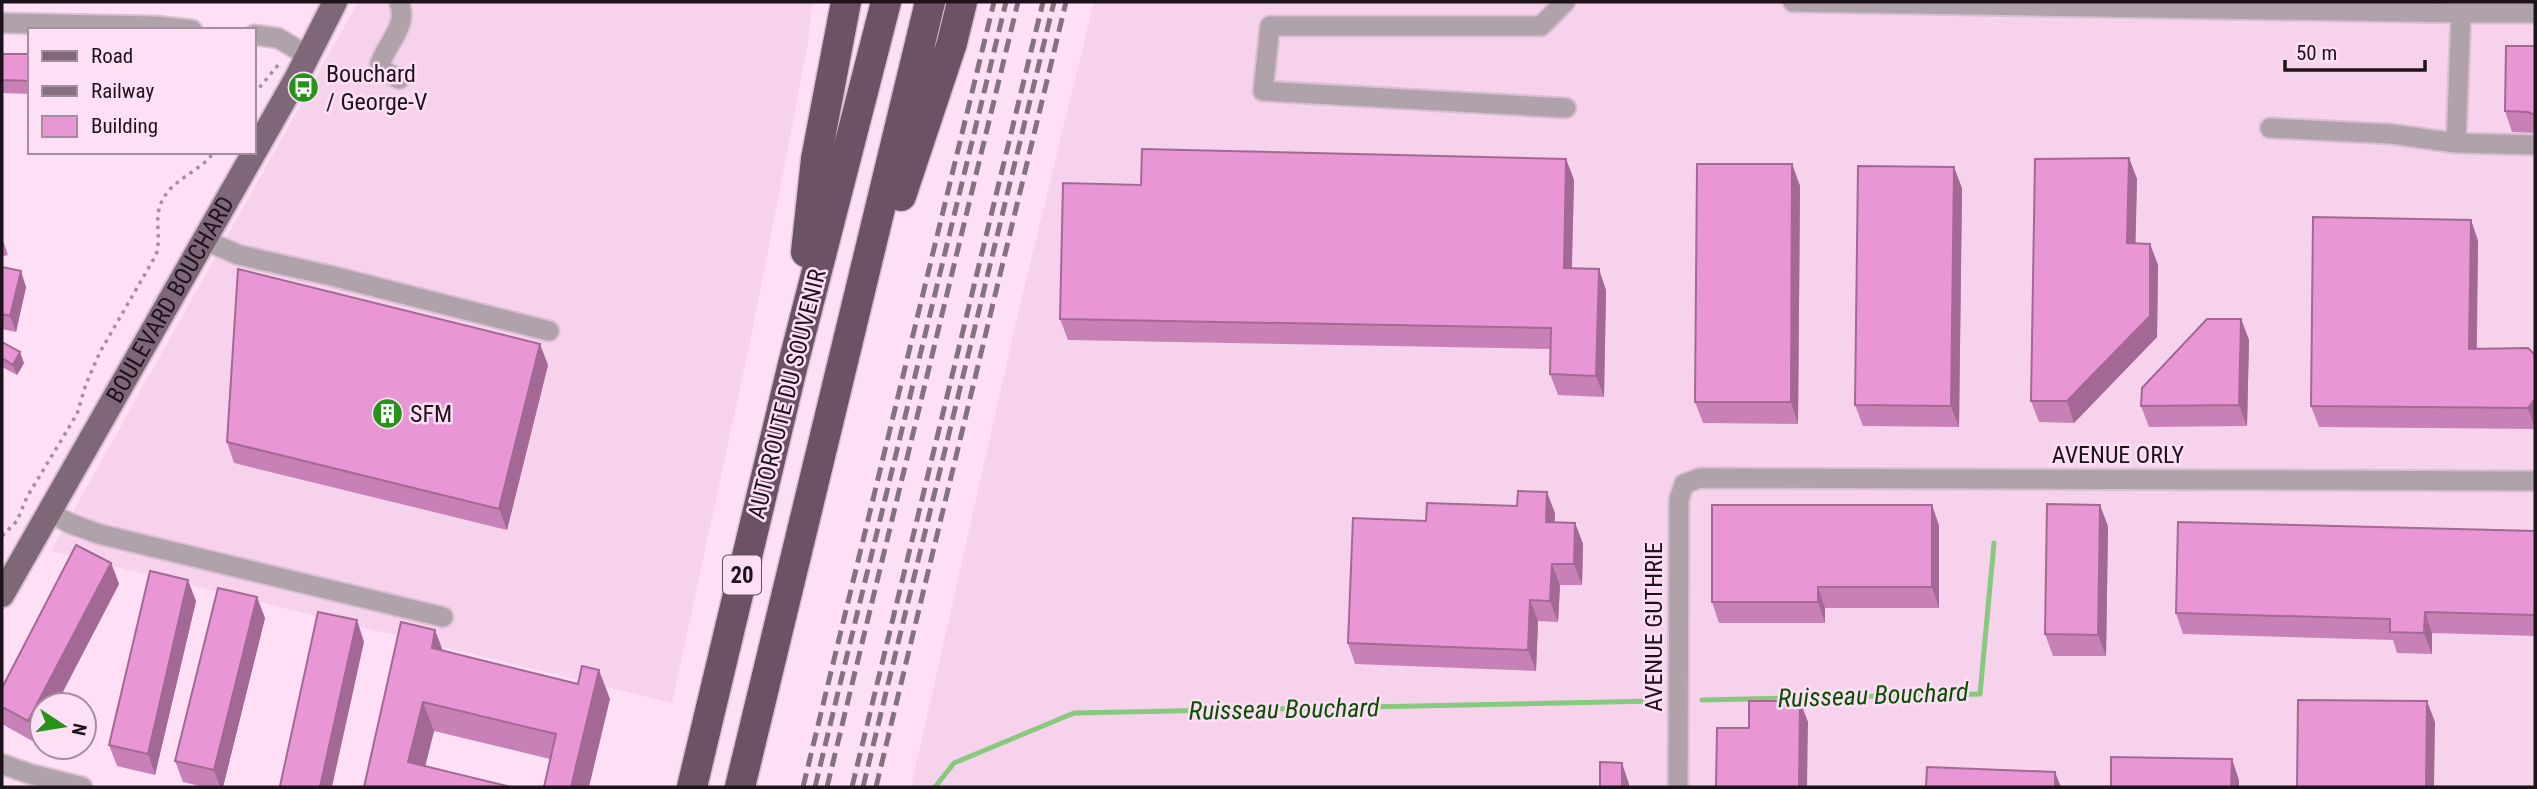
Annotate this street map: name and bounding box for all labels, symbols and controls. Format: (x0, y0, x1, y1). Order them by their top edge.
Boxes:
legend (28, 28, 256, 154)
scale bar (2285, 28, 2425, 72)
text: 50 m (2296, 41, 2337, 65)
text: Road (91, 44, 133, 68)
place label: Bouchard / George-V (326, 60, 427, 116)
bus stop icon: Bouchard / George-V (286, 71, 320, 105)
text: Railway (91, 79, 154, 103)
text: Building (91, 114, 158, 138)
street label: BOULEVARD BOUCHARD (101, 192, 240, 408)
street label: AUTOROUTE DU SOUVENIR (742, 266, 832, 522)
building icon: SFM (370, 397, 404, 431)
place label: SFM (410, 400, 452, 428)
street label: AVENUE ORLY (2052, 441, 2185, 469)
street label: AVENUE GUTHRIE (1640, 542, 1668, 712)
road number: 20 (723, 555, 761, 594)
water label: Ruisseau Bouchard (1777, 677, 1969, 713)
north arrow (28, 691, 98, 761)
water label: Ruisseau Bouchard (1188, 692, 1380, 726)
text: N (67, 721, 92, 738)

